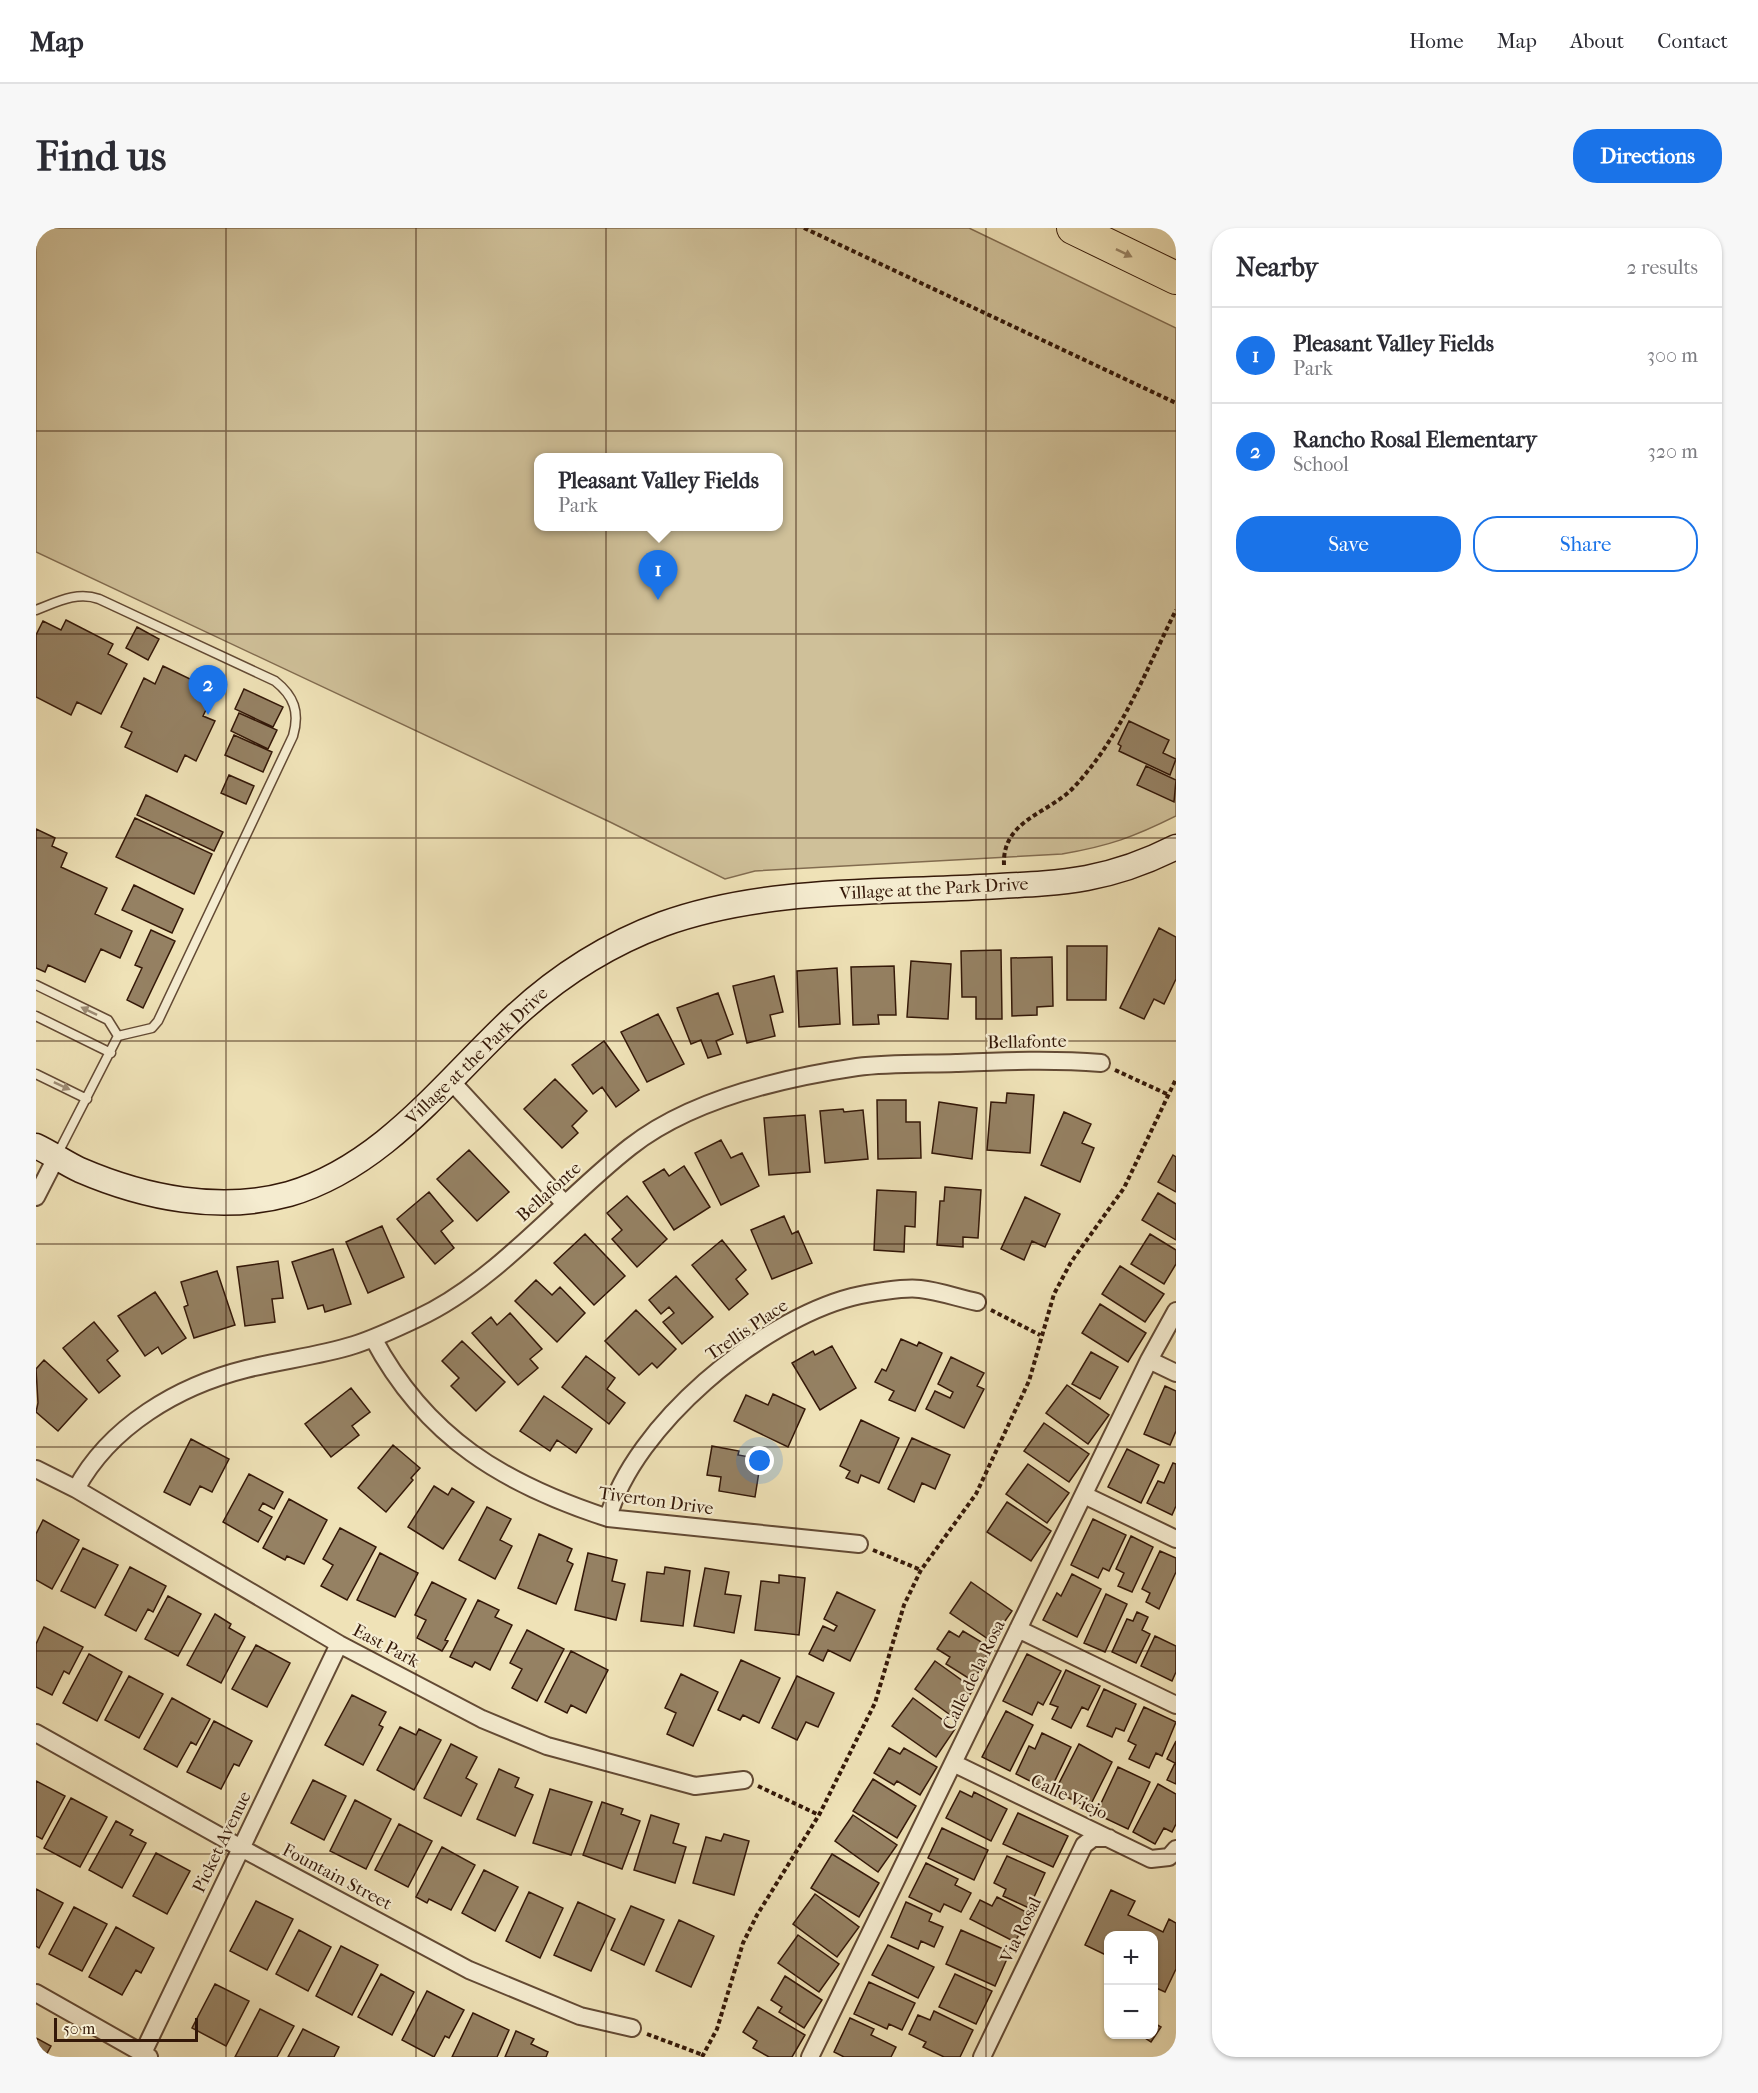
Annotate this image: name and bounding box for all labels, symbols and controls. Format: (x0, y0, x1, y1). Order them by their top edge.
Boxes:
text: Map (30, 25, 84, 58)
text: Home (1409, 29, 1464, 53)
text: Map (1497, 29, 1537, 53)
text: About (1570, 29, 1624, 53)
text: Contact (1657, 29, 1728, 53)
button: Directions (1573, 129, 1722, 183)
text: Find us (36, 132, 166, 181)
one-way arrow (1116, 248, 1133, 257)
text: Nearby (1236, 252, 1318, 283)
text: 2 results (1627, 256, 1698, 279)
text: Pleasant Valley Fields (1293, 331, 1494, 357)
text: 1 (1252, 344, 1259, 367)
text: 300 m (1647, 344, 1698, 367)
text: Park (1293, 357, 1333, 380)
text: Rancho Rosal Elementary (1293, 427, 1537, 453)
text: 2 (1250, 440, 1261, 463)
text: 320 m (1648, 440, 1698, 463)
popup (534, 453, 783, 531)
text: School (1293, 453, 1349, 476)
text: Pleasant Valley Fields (558, 468, 759, 494)
text: Park (558, 494, 598, 517)
button: Save (1236, 516, 1461, 572)
button: Share (1473, 516, 1698, 572)
pin: 1 (638, 550, 678, 600)
pin: 2 (188, 666, 228, 715)
street label: Village at the Park Drive (838, 874, 1029, 904)
street label: Village at the Park Drive (401, 983, 552, 1130)
one-way arrow (81, 1006, 98, 1015)
street label: Bellafonte (987, 1031, 1067, 1053)
one-way arrow (53, 1082, 70, 1091)
street label: Bellafonte (513, 1158, 585, 1226)
street label: Trellis Place (702, 1295, 792, 1365)
your location (745, 1446, 774, 1475)
street label: Tiverton Drive (597, 1483, 715, 1519)
street label: Calle de la Rosa (938, 1616, 1010, 1733)
street label: East Park (349, 1620, 423, 1673)
street label: Calle Viejo (1027, 1770, 1111, 1824)
street label: Picket Avenue (188, 1788, 256, 1896)
street label: Fountain Street (279, 1839, 396, 1915)
street label: Via Rosal (996, 1893, 1046, 1967)
map controls (1104, 1931, 1158, 2039)
button: + (1104, 1931, 1158, 1985)
button: − (1104, 1985, 1158, 2039)
scale bar (54, 2015, 198, 2042)
text: 50 m (63, 2019, 95, 2038)

